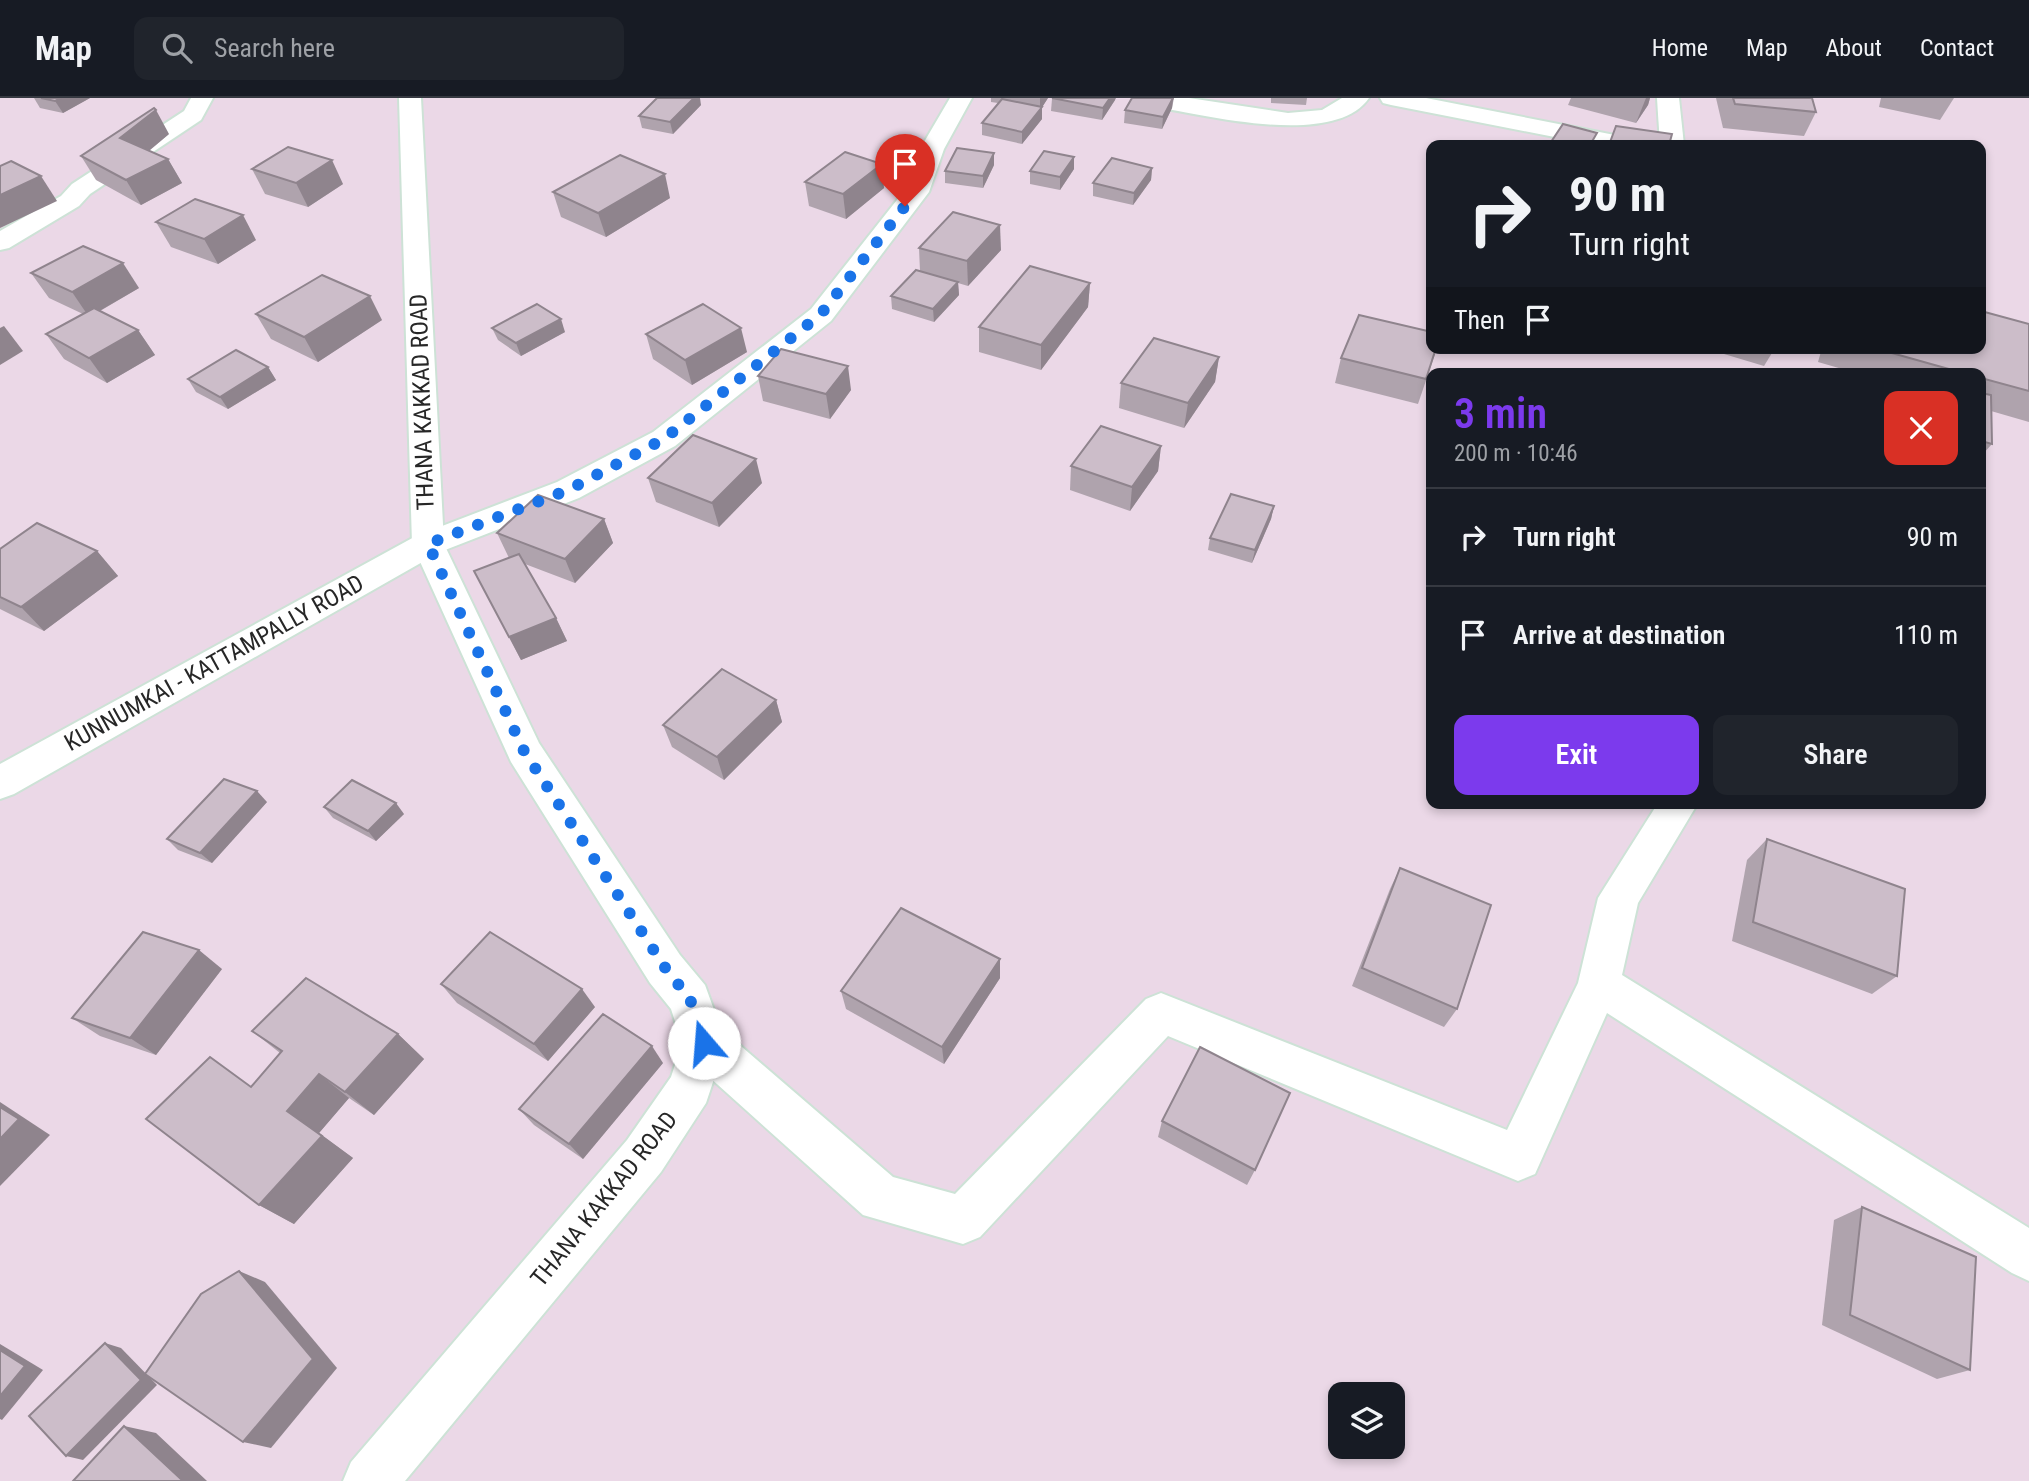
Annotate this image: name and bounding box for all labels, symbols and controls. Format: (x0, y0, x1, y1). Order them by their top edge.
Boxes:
search box (134, 17, 624, 80)
text: Map (35, 29, 92, 68)
icon: search (158, 29, 196, 67)
text: Search here (214, 33, 335, 63)
text: Home (1652, 34, 1708, 62)
text: Map (1746, 34, 1788, 62)
text: About (1826, 34, 1882, 62)
text: Contact (1920, 34, 1994, 62)
pin (875, 134, 935, 206)
icon: arrive (886, 145, 924, 183)
text: 90 m (1569, 166, 1666, 223)
icon: right (1454, 168, 1545, 259)
text: Turn right (1569, 225, 1690, 263)
street label: THANA KAKKAD ROAD (404, 293, 440, 511)
icon: arrive (1519, 301, 1557, 339)
text: Then (1454, 305, 1505, 335)
text: 3 min (1454, 389, 1547, 438)
button: close (1884, 391, 1958, 465)
text: 200 m · 10:46 (1454, 440, 1578, 467)
icon: right (1454, 518, 1492, 556)
text: Turn right (1513, 522, 1615, 552)
text: 90 m (1907, 522, 1958, 552)
street label: KUNNUMKAI - KATTAMPALLY ROAD (60, 569, 368, 757)
icon: arrive (1454, 616, 1492, 654)
text: Arrive at destination (1513, 620, 1725, 650)
text: 110 m (1894, 620, 1958, 650)
button: Exit (1454, 715, 1699, 795)
button: Share (1713, 715, 1958, 795)
position arrow (667, 1006, 741, 1080)
street label: THANA KAKKAD ROAD (525, 1106, 683, 1292)
map controls (1328, 1382, 1405, 1459)
button: layers (1328, 1382, 1405, 1459)

